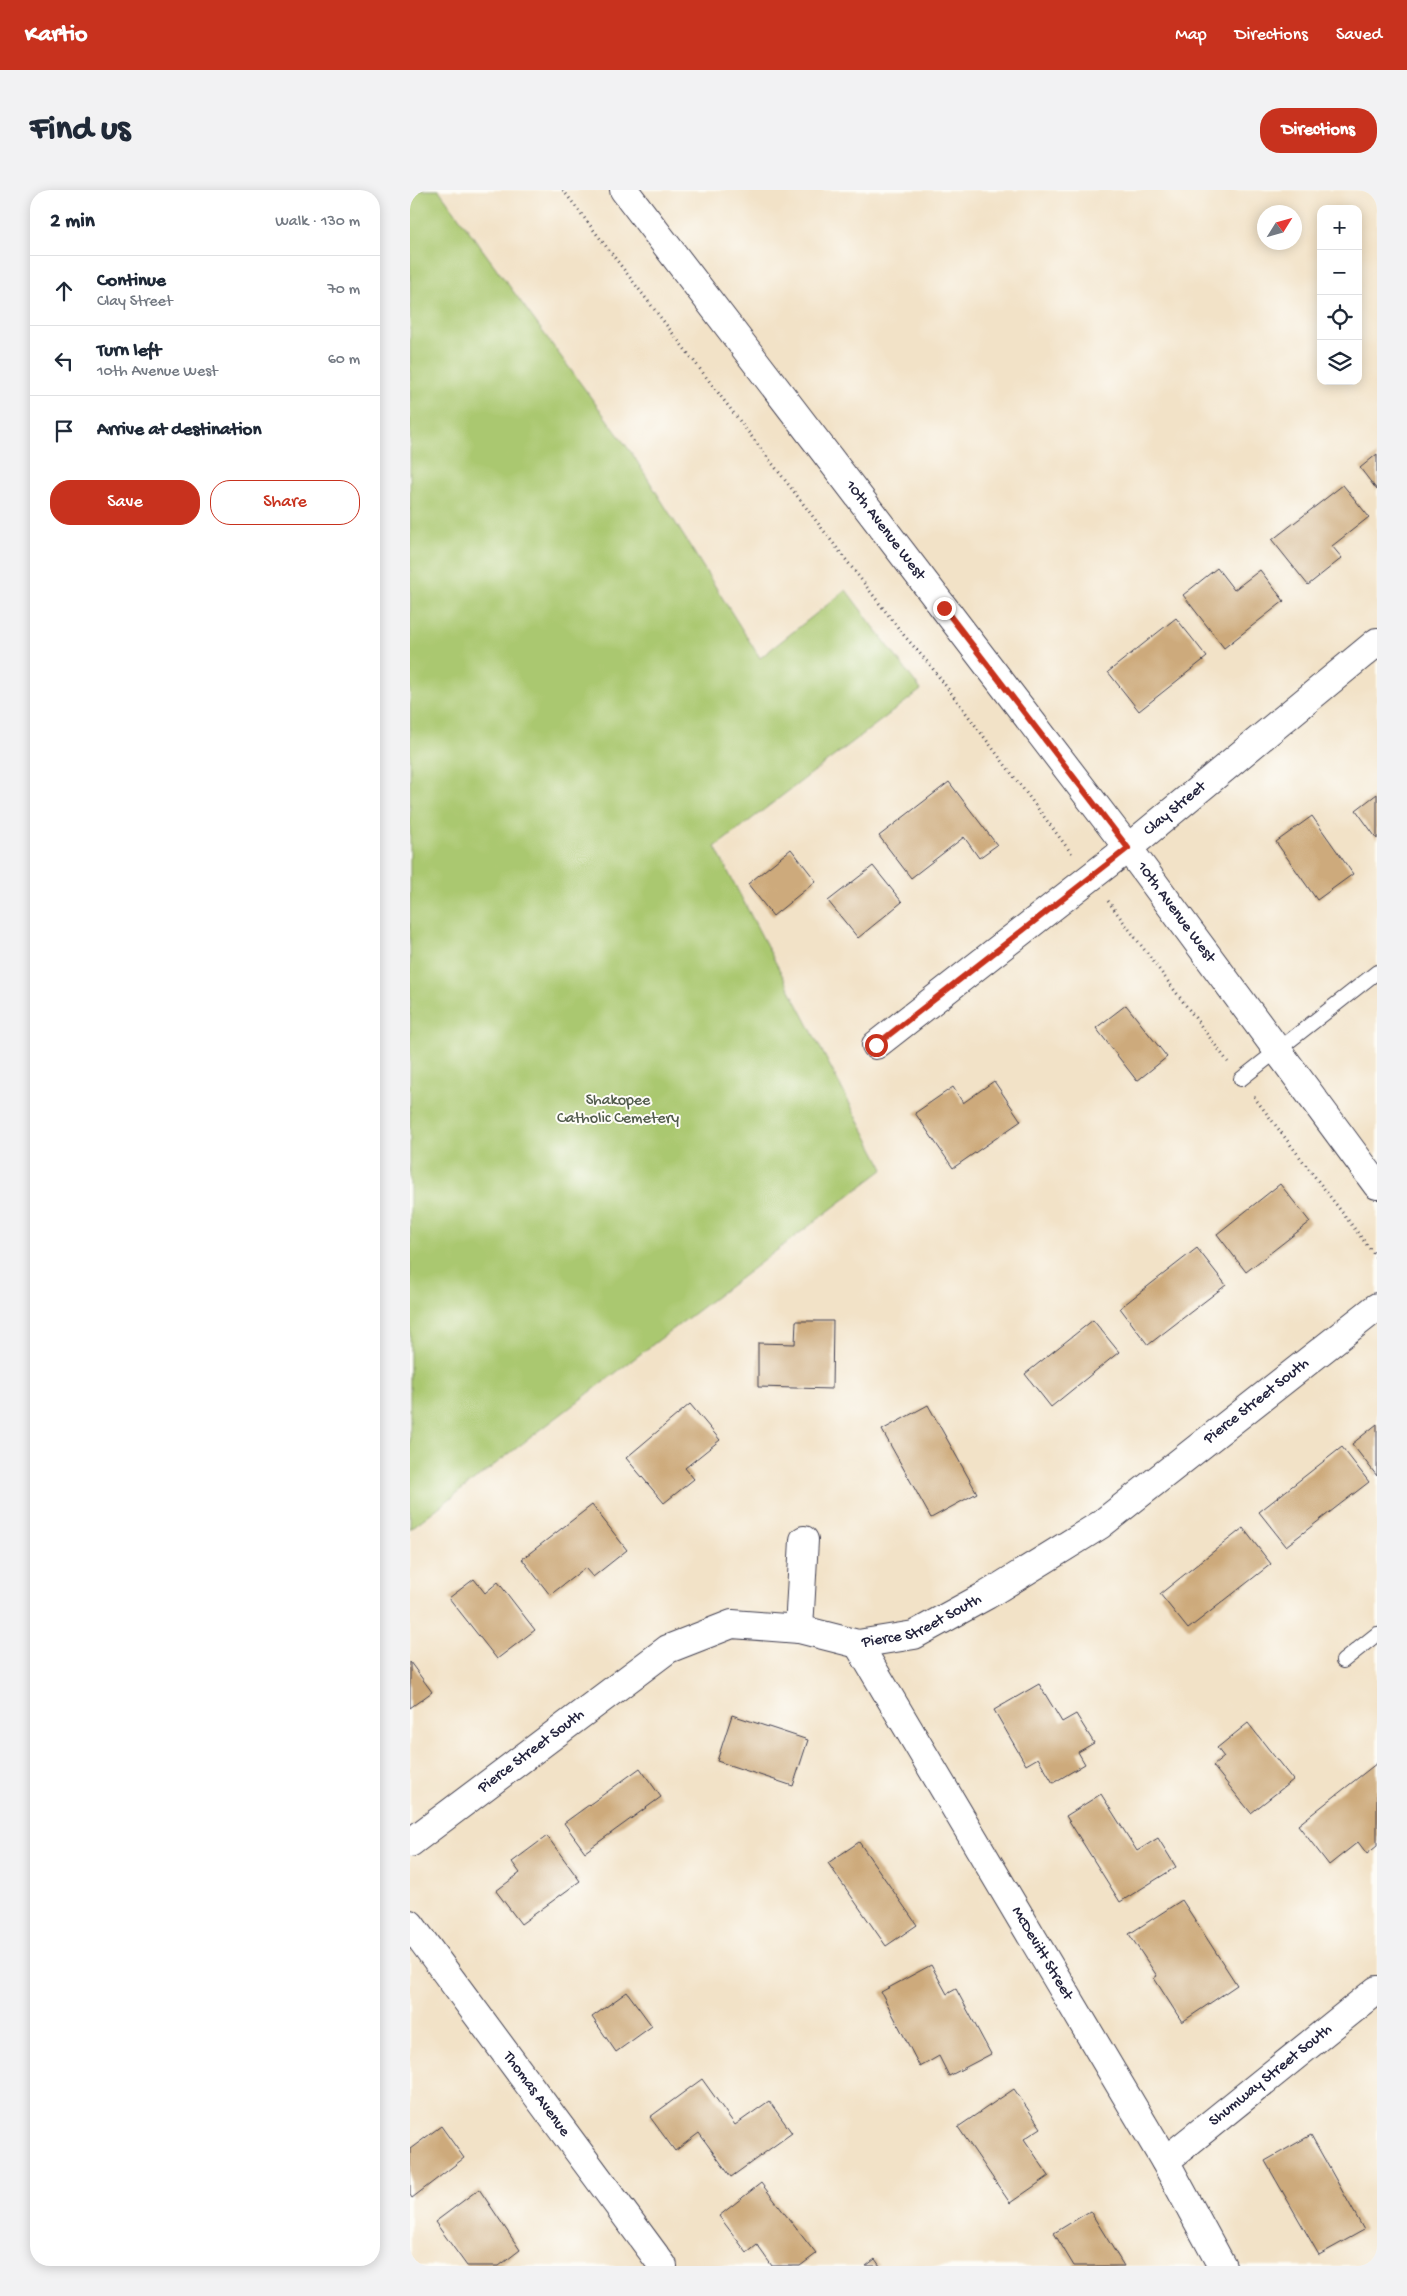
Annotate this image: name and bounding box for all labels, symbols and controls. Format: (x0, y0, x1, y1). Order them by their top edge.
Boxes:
text: Kartio (25, 21, 88, 50)
text: Map (1175, 25, 1207, 46)
text: Directions (1235, 25, 1308, 46)
text: Saved (1336, 25, 1382, 46)
button: Directions (1260, 108, 1377, 153)
text: Find us (30, 110, 130, 151)
north arrow (1257, 205, 1302, 250)
map controls (1317, 205, 1362, 385)
button: + (1317, 205, 1362, 250)
text: 2 min (50, 210, 95, 235)
text: Walk · 130 m (275, 213, 360, 232)
button: − (1317, 250, 1362, 295)
text: Continue (97, 270, 166, 293)
icon: ahead (50, 277, 78, 305)
text: 70 m (327, 281, 360, 300)
text: Clay Street (97, 293, 172, 312)
button: locate (1317, 295, 1362, 340)
text: Turn left (97, 340, 161, 363)
button: layers (1317, 340, 1362, 385)
icon: left (50, 347, 78, 375)
text: 60 m (328, 351, 360, 370)
text: 10th Avenue West (97, 363, 218, 382)
icon: arrive (50, 417, 78, 445)
text: Arrive at destination (97, 419, 261, 442)
street label: 10th Avenue West (840, 476, 930, 585)
button: Save (50, 480, 200, 525)
button: Share (210, 480, 360, 525)
route end (933, 597, 956, 620)
street label: Clay Street (1140, 777, 1211, 840)
street label: 10th Avenue West (1132, 857, 1220, 968)
route start (865, 1034, 888, 1057)
park label: Shakopee Catholic Cemetery (557, 1092, 679, 1129)
street label: Pierce Street South (1200, 1354, 1314, 1449)
street label: Pierce Street South (860, 1590, 986, 1653)
street label: Pierce Street South (474, 1705, 589, 1798)
street label: McDevitt Street (1007, 1903, 1078, 2005)
street label: Shumway Street South (1205, 2020, 1337, 2131)
street label: Thomas Avenue (498, 2047, 574, 2141)

